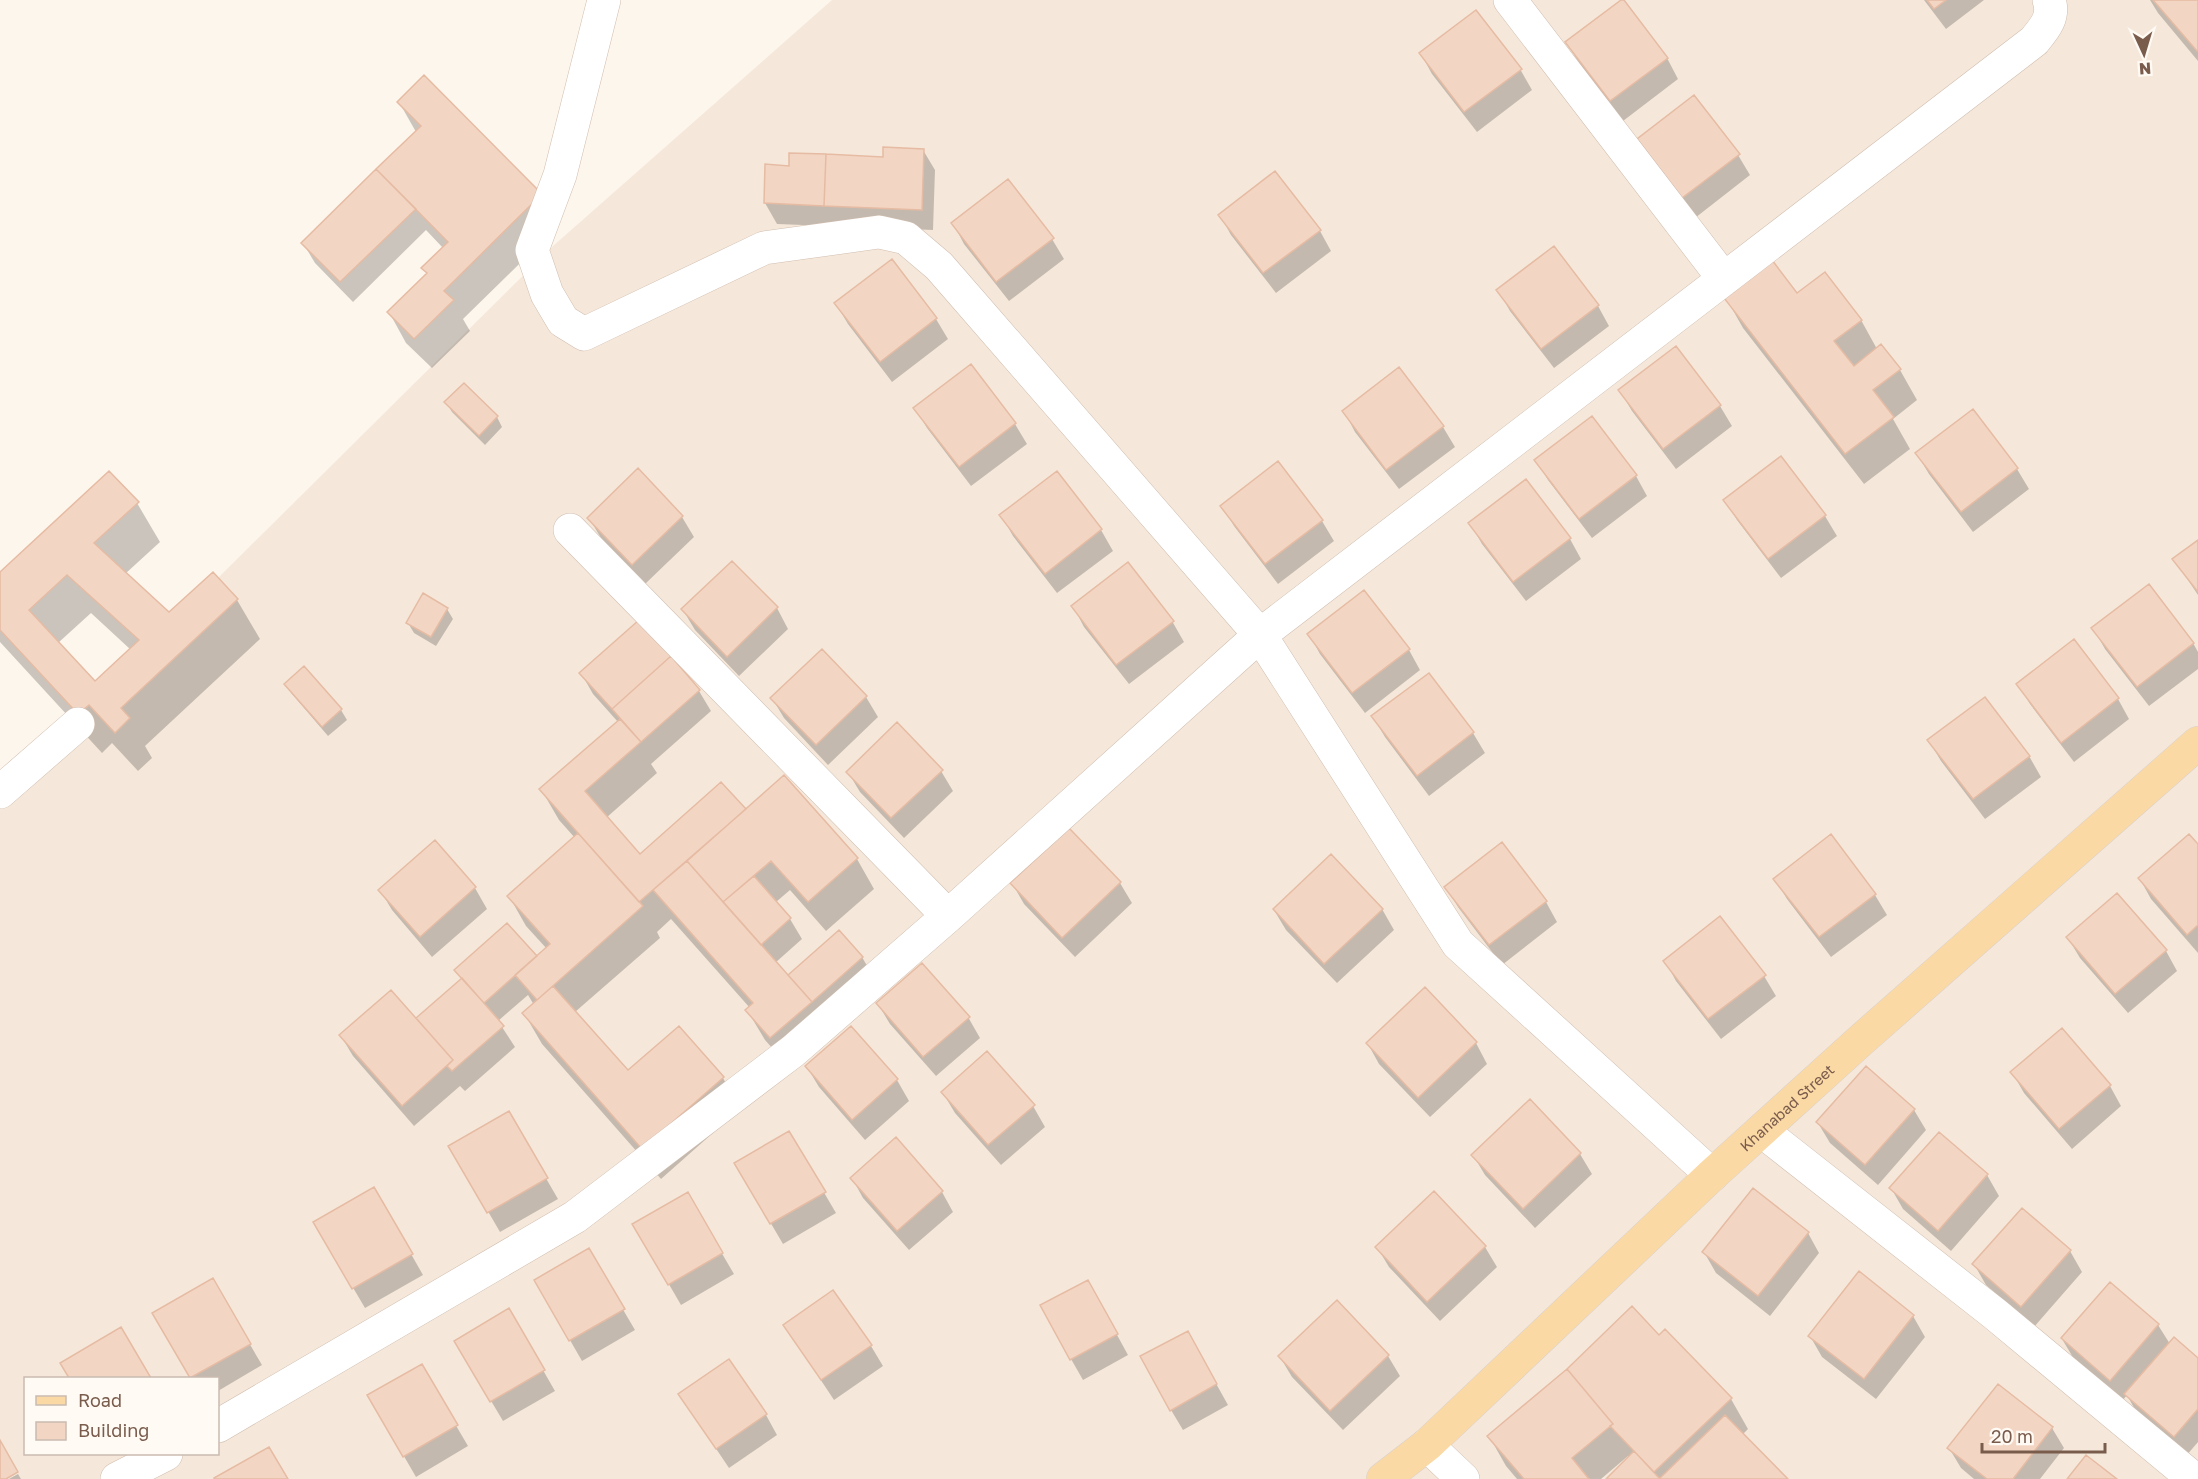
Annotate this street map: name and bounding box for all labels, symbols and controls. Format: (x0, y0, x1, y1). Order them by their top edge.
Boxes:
north arrow (2114, 24, 2174, 84)
text: N (2138, 59, 2152, 79)
street label: Khanabad Street (1736, 1060, 1838, 1155)
legend (24, 1377, 219, 1455)
text: Road (78, 1389, 122, 1411)
scale bar (1982, 1416, 2105, 1454)
text: Building (78, 1419, 149, 1441)
text: 20 m (1991, 1425, 2033, 1447)

